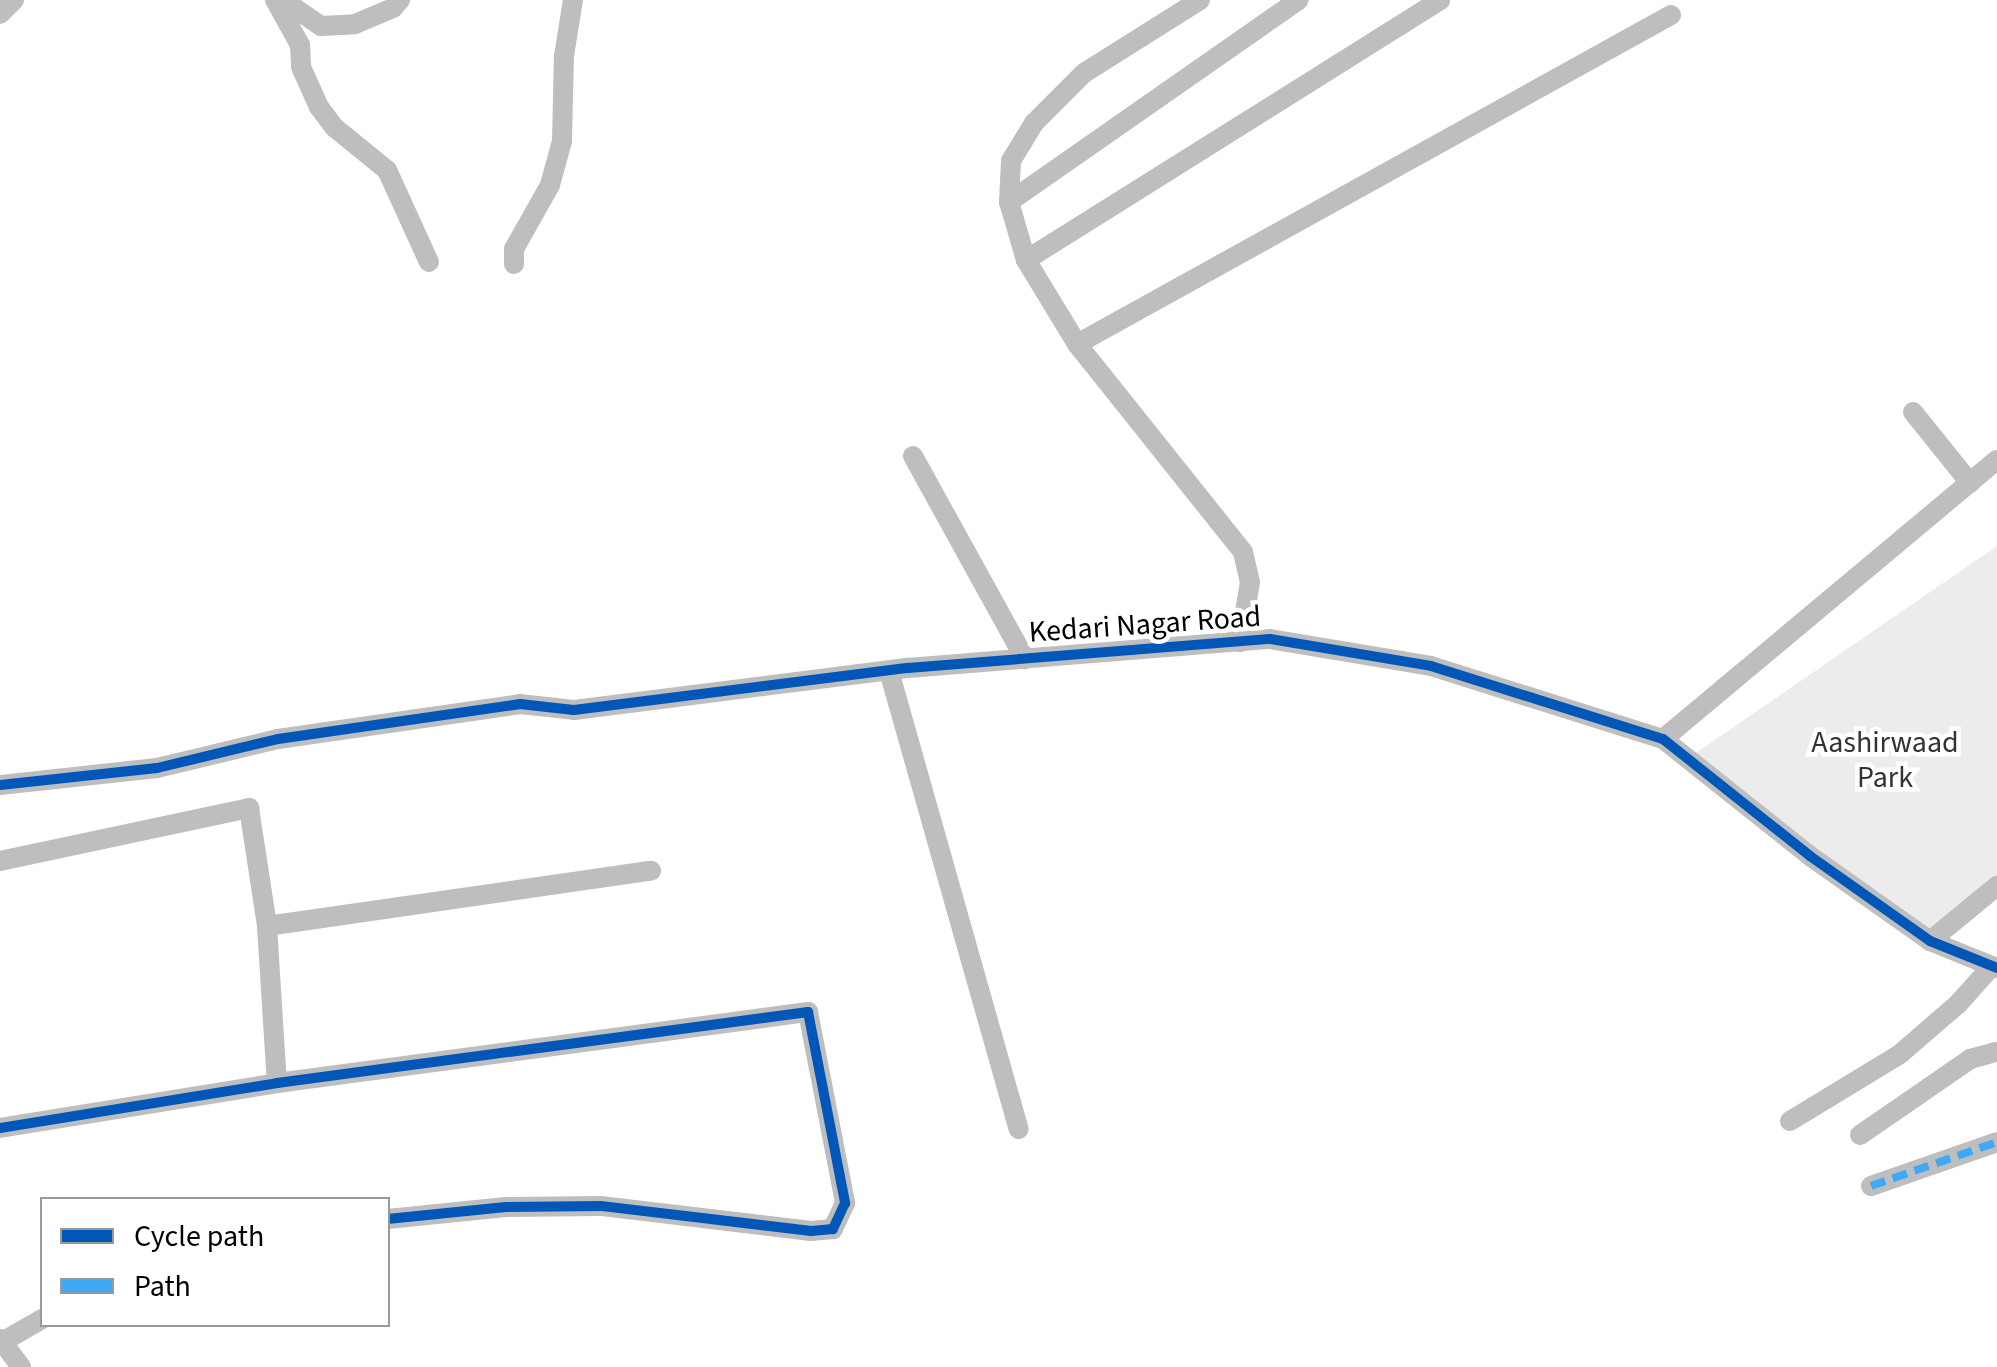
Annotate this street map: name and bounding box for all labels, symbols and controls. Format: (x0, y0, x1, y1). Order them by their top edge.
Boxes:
street label: Kedari Nagar Road (1028, 599, 1262, 651)
park label: Aashirwaad Park (1811, 725, 1959, 796)
legend (40, 1197, 390, 1327)
text: Cycle path (134, 1215, 264, 1258)
text: Path (134, 1265, 191, 1308)

